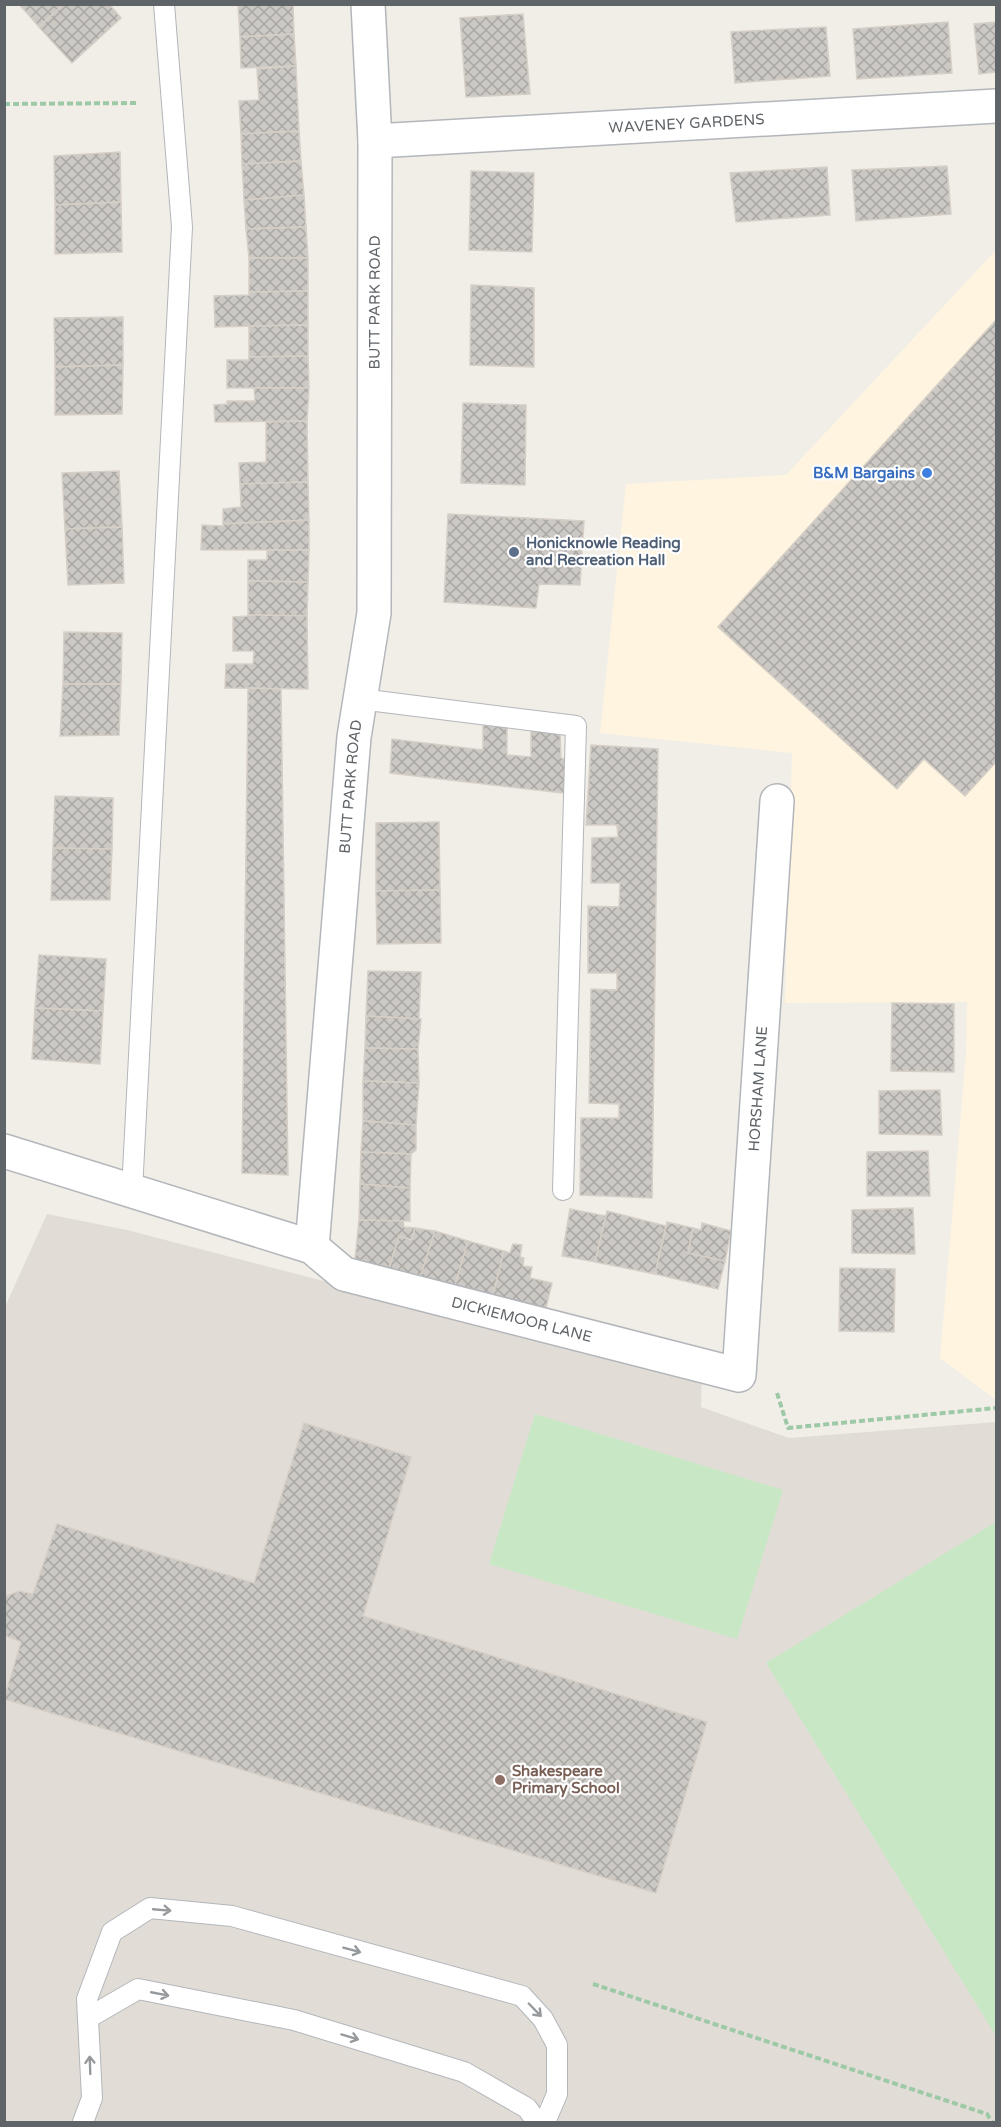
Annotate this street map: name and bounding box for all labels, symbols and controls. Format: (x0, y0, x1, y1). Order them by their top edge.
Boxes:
street label: WAVENEY GARDENS (608, 110, 765, 137)
street label: BUTT PARK ROAD (366, 235, 384, 370)
place label: B&M Bargains (813, 464, 915, 483)
marker: B&M Bargains (920, 466, 934, 480)
place label: Honicknowle Reading and Recreation Hall (526, 534, 681, 569)
marker: Honicknowle Reading and Recreation Hall (507, 545, 521, 559)
street label: BUTT PARK ROAD (335, 718, 366, 854)
street label: HORSHAM LANE (745, 1026, 771, 1152)
street label: DICKIEMOOR LANE (450, 1293, 594, 1346)
place label: Shakespeare Primary School (512, 1762, 620, 1798)
marker: Shakespeare Primary School (493, 1773, 507, 1787)
one-way arrow (152, 1905, 172, 1916)
one-way arrow (342, 1945, 361, 1956)
one-way arrow (149, 1989, 169, 2000)
one-way arrow (528, 2003, 542, 2018)
one-way arrow (340, 2032, 359, 2043)
one-way arrow (85, 2056, 96, 2076)

